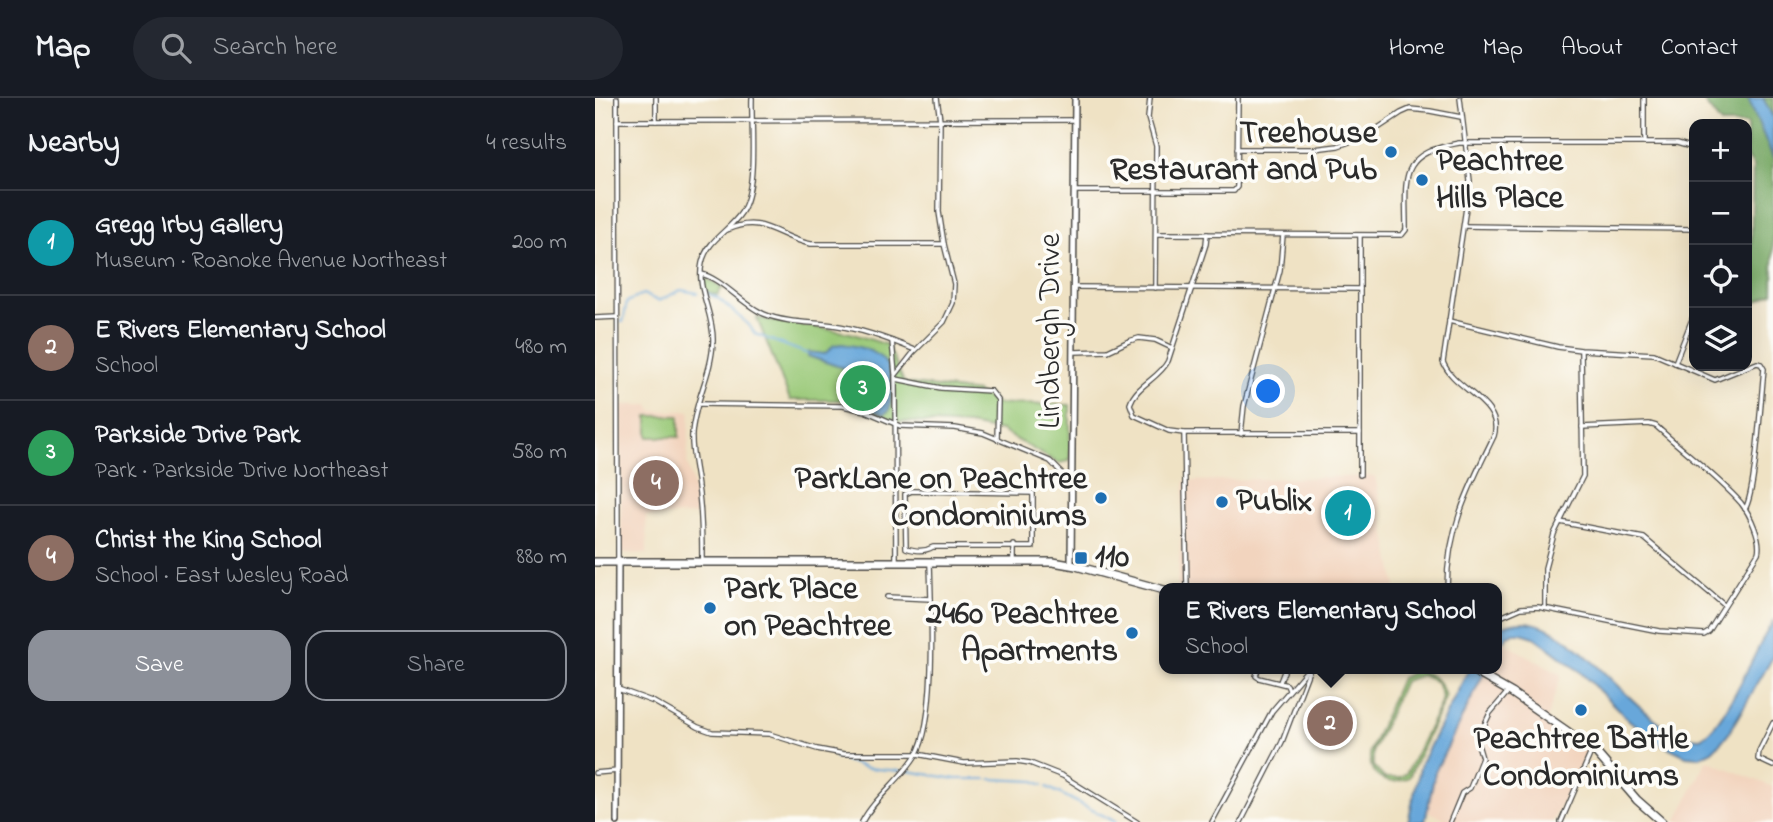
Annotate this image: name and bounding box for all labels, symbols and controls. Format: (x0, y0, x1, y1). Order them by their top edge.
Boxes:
search box (133, 17, 623, 80)
text: Map (35, 24, 91, 72)
icon: search (157, 29, 195, 67)
text: Search here (213, 29, 337, 67)
text: Home (1389, 31, 1445, 66)
text: Map (1483, 31, 1523, 66)
text: About (1561, 31, 1623, 66)
text: Contact (1661, 31, 1738, 66)
place label: Treehouse Restaurant and Pub (1110, 111, 1379, 195)
map controls (1689, 119, 1752, 371)
button: + (1689, 119, 1752, 182)
text: Nearby (28, 122, 120, 166)
text: 4 results (486, 127, 567, 160)
place label: Peachtree Hills Place (1436, 139, 1565, 223)
marker: Treehouse Restaurant and Pub (1383, 144, 1399, 160)
marker: Peachtree Hills Place (1414, 172, 1430, 188)
button: − (1689, 182, 1752, 245)
text: Gregg Irby Gallery (95, 207, 283, 245)
text: 1 (47, 226, 55, 259)
text: 200 m (512, 226, 567, 259)
street label: Lindbergh Drive (1028, 233, 1075, 429)
text: Museum · Roanoke Avenue Northeast (95, 245, 447, 278)
button: locate (1689, 245, 1752, 308)
button: layers (1689, 308, 1752, 371)
text: E Rivers Elementary School (95, 312, 386, 350)
text: 2 (45, 331, 57, 364)
text: 480 m (515, 331, 567, 364)
text: School (95, 350, 158, 383)
pin: 3 (840, 362, 886, 414)
your location (1251, 374, 1285, 408)
text: Parkside Drive Park (95, 417, 300, 455)
text: 3 (46, 436, 56, 469)
text: 580 m (512, 436, 567, 469)
text: Park · Parkside Drive Northeast (95, 455, 389, 488)
pin: 4 (633, 457, 679, 509)
place label: ParkLane on Peachtree Condominiums (795, 457, 1089, 541)
place label: Publix (1236, 479, 1312, 526)
pin: 1 (1325, 487, 1371, 539)
marker: ParkLane on Peachtree Condominiums (1093, 490, 1109, 506)
marker: Publix (1214, 494, 1230, 510)
text: Christ the King School (95, 522, 322, 560)
place label: 110 (1095, 535, 1129, 582)
text: 4 (46, 541, 56, 574)
text: 880 m (516, 541, 567, 574)
marker: 110 (1073, 550, 1089, 566)
text: School · East Wesley Road (95, 560, 349, 593)
place label: Park Place on Peachtree (724, 567, 893, 651)
popup (1159, 583, 1502, 674)
place label: 2460 Peachtree Apartments (925, 592, 1120, 676)
text: E Rivers Elementary School (1185, 593, 1476, 631)
marker: Park Place on Peachtree (702, 600, 718, 616)
marker: 2460 Peachtree Apartments (1124, 625, 1140, 641)
button: Save (28, 630, 291, 701)
button: Share (305, 630, 567, 701)
text: School (1185, 631, 1248, 664)
pin: 2 (1307, 697, 1353, 749)
marker: Peachtree Battle Condominiums (1573, 702, 1589, 718)
place label: Peachtree Battle Condominiums (1473, 717, 1690, 801)

